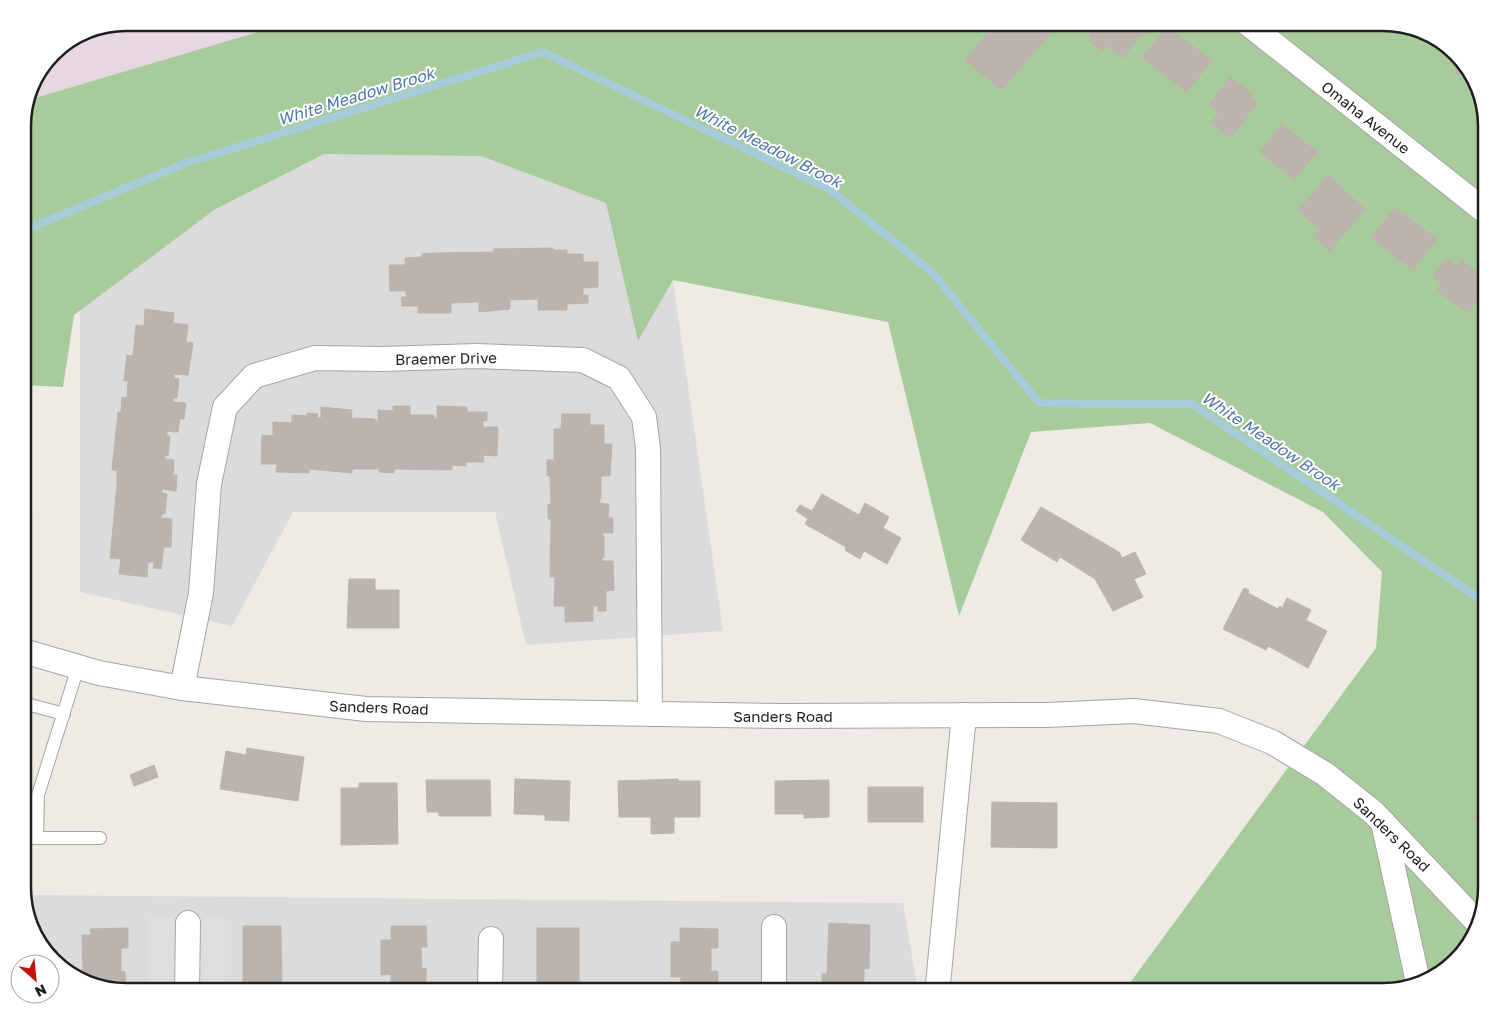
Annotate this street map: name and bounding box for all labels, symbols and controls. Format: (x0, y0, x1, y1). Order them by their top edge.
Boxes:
water label: White Meadow Brook (275, 62, 439, 129)
street label: Omaha Avenue (1318, 77, 1414, 157)
water label: White Meadow Brook (691, 100, 847, 193)
street label: Braemer Drive (395, 348, 497, 368)
water label: White Meadow Brook (1198, 387, 1346, 496)
street label: Sanders Road (329, 696, 429, 718)
street label: Sanders Road (733, 707, 833, 725)
street label: Sanders Road (1350, 793, 1434, 875)
north arrow (10, 954, 60, 1004)
text: N (33, 981, 50, 1001)

